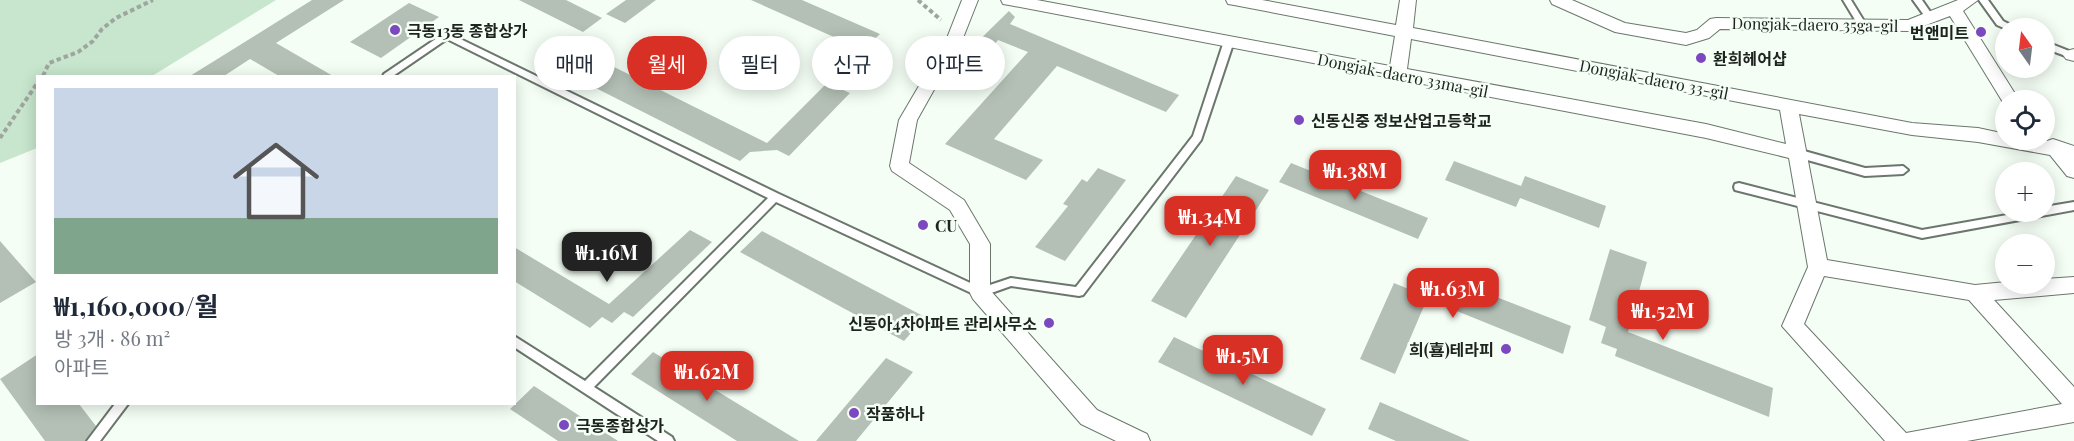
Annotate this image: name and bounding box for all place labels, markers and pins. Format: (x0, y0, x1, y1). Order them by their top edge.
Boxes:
place label: 극동13동 종합상가 (407, 20, 528, 41)
place label: 번앤미트 (1910, 22, 1969, 43)
marker: 극동13동 종합상가 (388, 23, 402, 37)
marker: 번앤미트 (1974, 25, 1988, 39)
place label: 환희헤어샵 (1713, 48, 1787, 69)
marker: 환희헤어샵 (1694, 51, 1708, 65)
place label: 신동신중 정보산업고등학교 (1311, 110, 1492, 131)
marker: 신동신중 정보산업고등학교 (1292, 113, 1306, 127)
pin: ₩1.38M (1306, 150, 1404, 201)
pin: ₩1.34M (1161, 196, 1259, 247)
place label: CU (935, 215, 957, 236)
marker: CU (916, 218, 930, 232)
pin: ₩1.16M (558, 232, 656, 283)
pin: ₩1.63M (1404, 268, 1502, 319)
pin: ₩1.52M (1614, 290, 1712, 341)
place label: 신동아4차아파트 관리사무소 (848, 313, 1037, 334)
marker: 신동아4차아파트 관리사무소 (1042, 316, 1056, 330)
pin: ₩1.5M (1201, 335, 1285, 386)
place label: 희(喜)테라피 (1409, 339, 1494, 360)
marker: 희(喜)테라피 (1499, 342, 1513, 356)
pin: ₩1.62M (658, 351, 756, 402)
place label: 작품하나 (866, 403, 925, 424)
marker: 작품하나 (847, 406, 861, 420)
place label: 극동종합상가 (576, 415, 665, 436)
marker: 극동종합상가 (557, 418, 571, 432)

